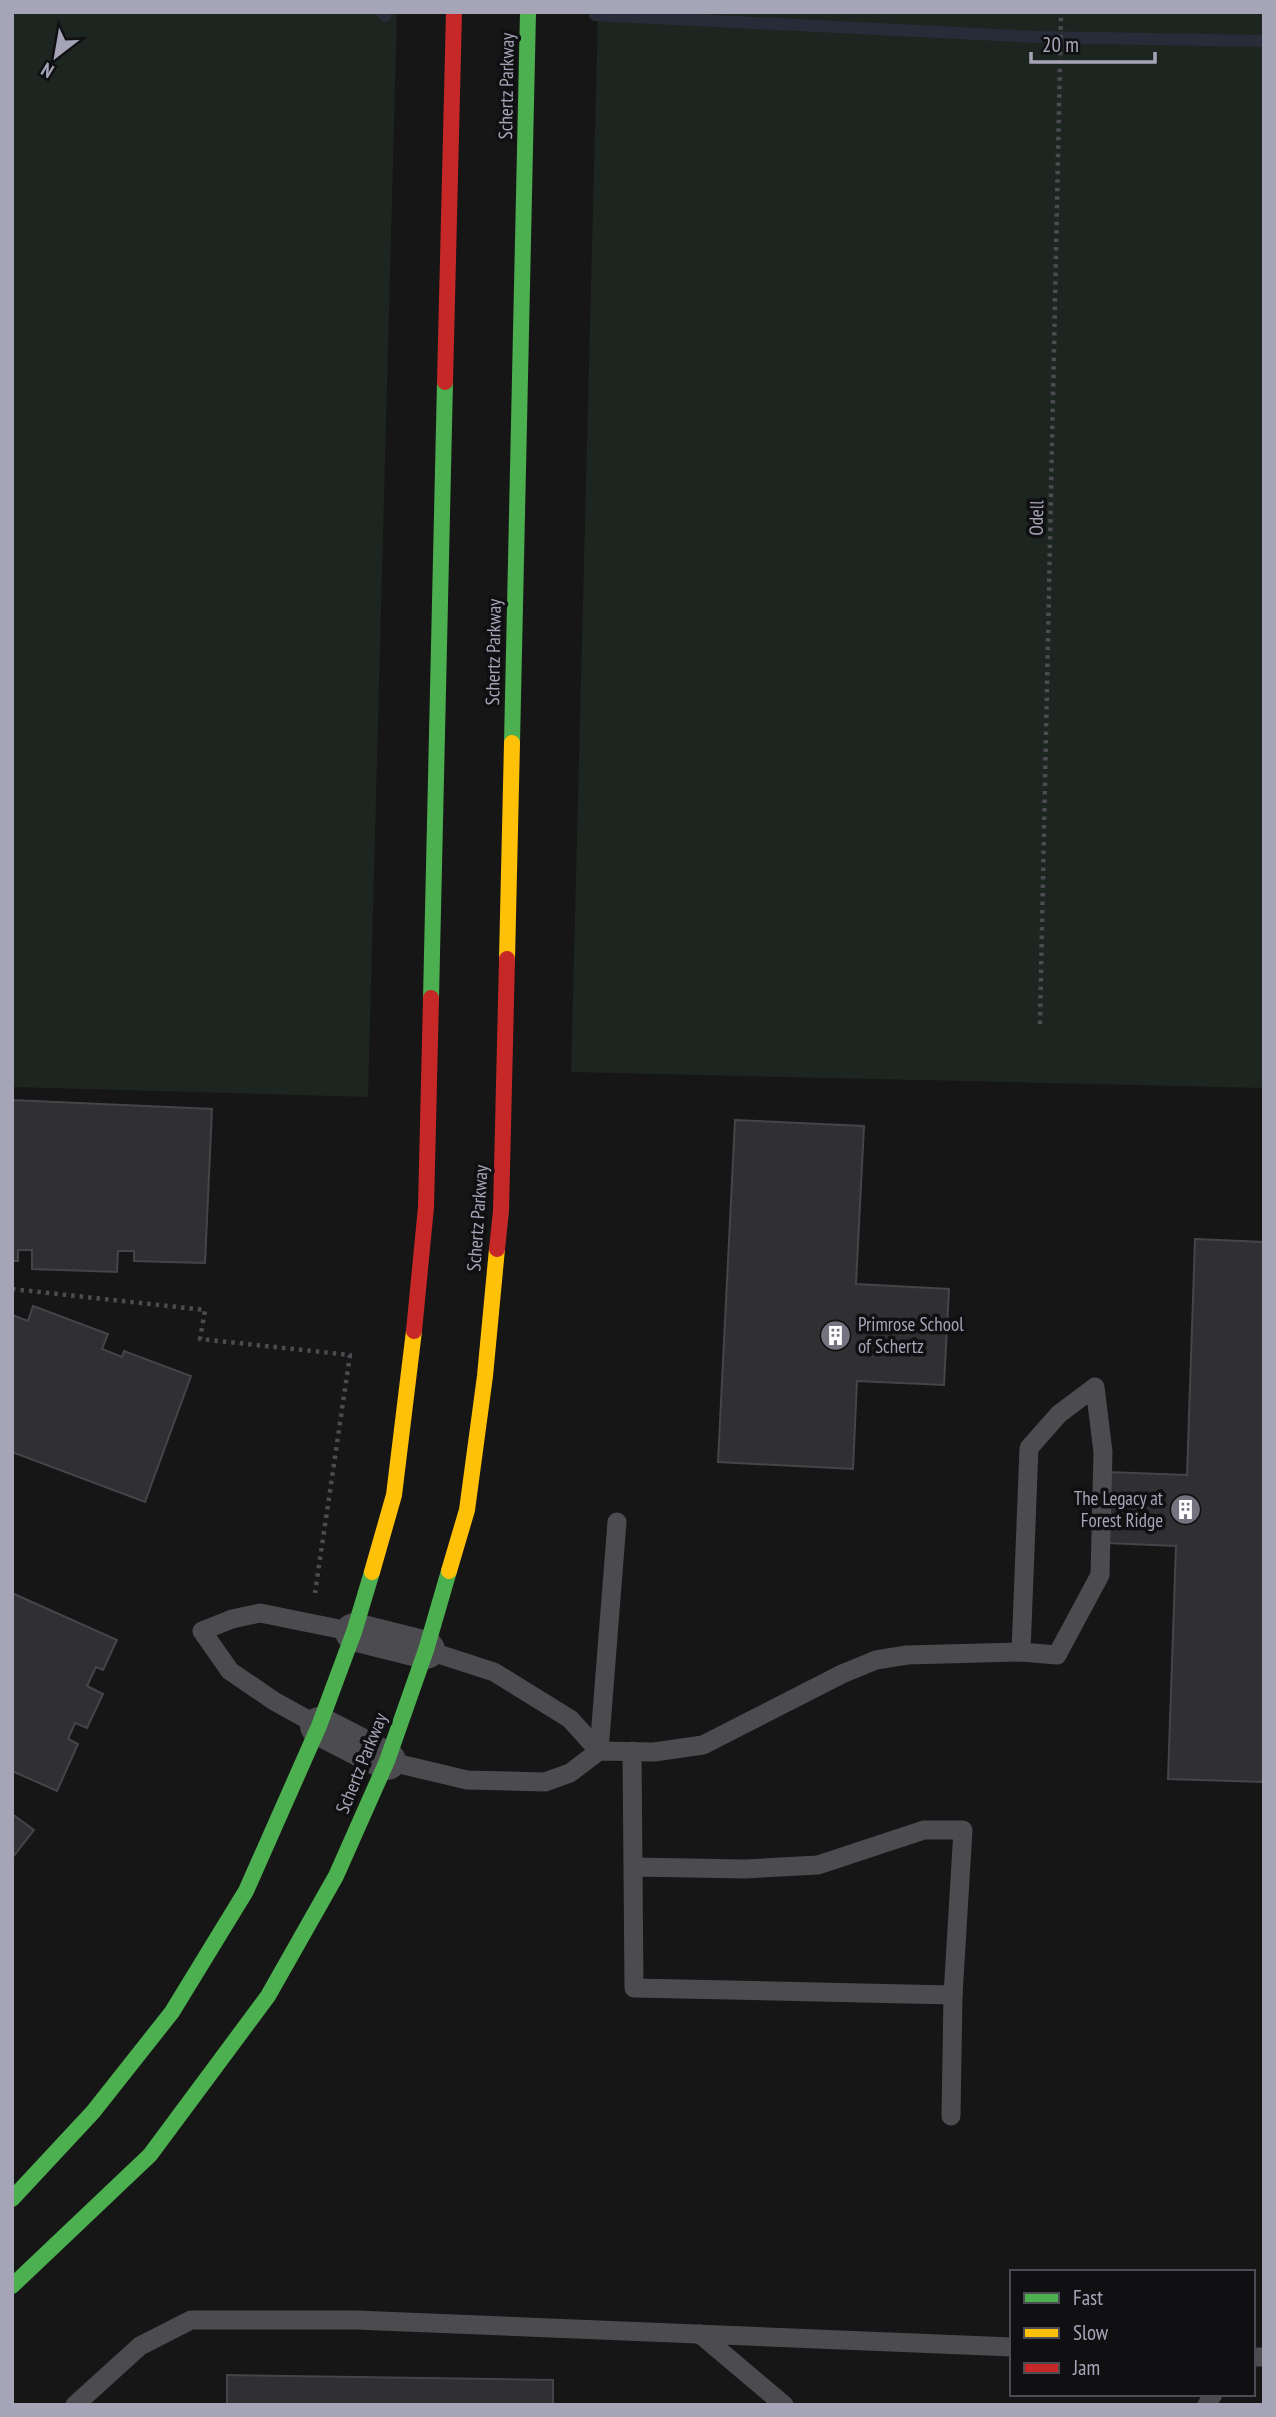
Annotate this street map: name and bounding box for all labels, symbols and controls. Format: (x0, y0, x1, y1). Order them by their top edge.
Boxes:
north arrow (21, 21, 91, 91)
scale bar (1031, 21, 1155, 65)
text: 20 m (1042, 31, 1079, 58)
street label: Schertz Parkway (493, 32, 519, 139)
text: N (37, 58, 58, 84)
street label: Odell (1024, 500, 1048, 536)
street label: Schertz Parkway (480, 598, 506, 705)
street label: Schertz Parkway (461, 1163, 493, 1272)
place label: Primrose School of Schertz (858, 1312, 964, 1358)
building icon: Primrose School of Schertz (818, 1318, 852, 1352)
place label: The Legacy at Forest Ridge (1074, 1486, 1164, 1532)
building icon: The Legacy at Forest Ridge (1169, 1492, 1203, 1526)
street label: Schertz Parkway (330, 1708, 392, 1817)
legend (1010, 2270, 1255, 2396)
text: Fast (1073, 2284, 1103, 2311)
text: Slow (1073, 2319, 1109, 2346)
text: Jam (1072, 2354, 1100, 2381)

